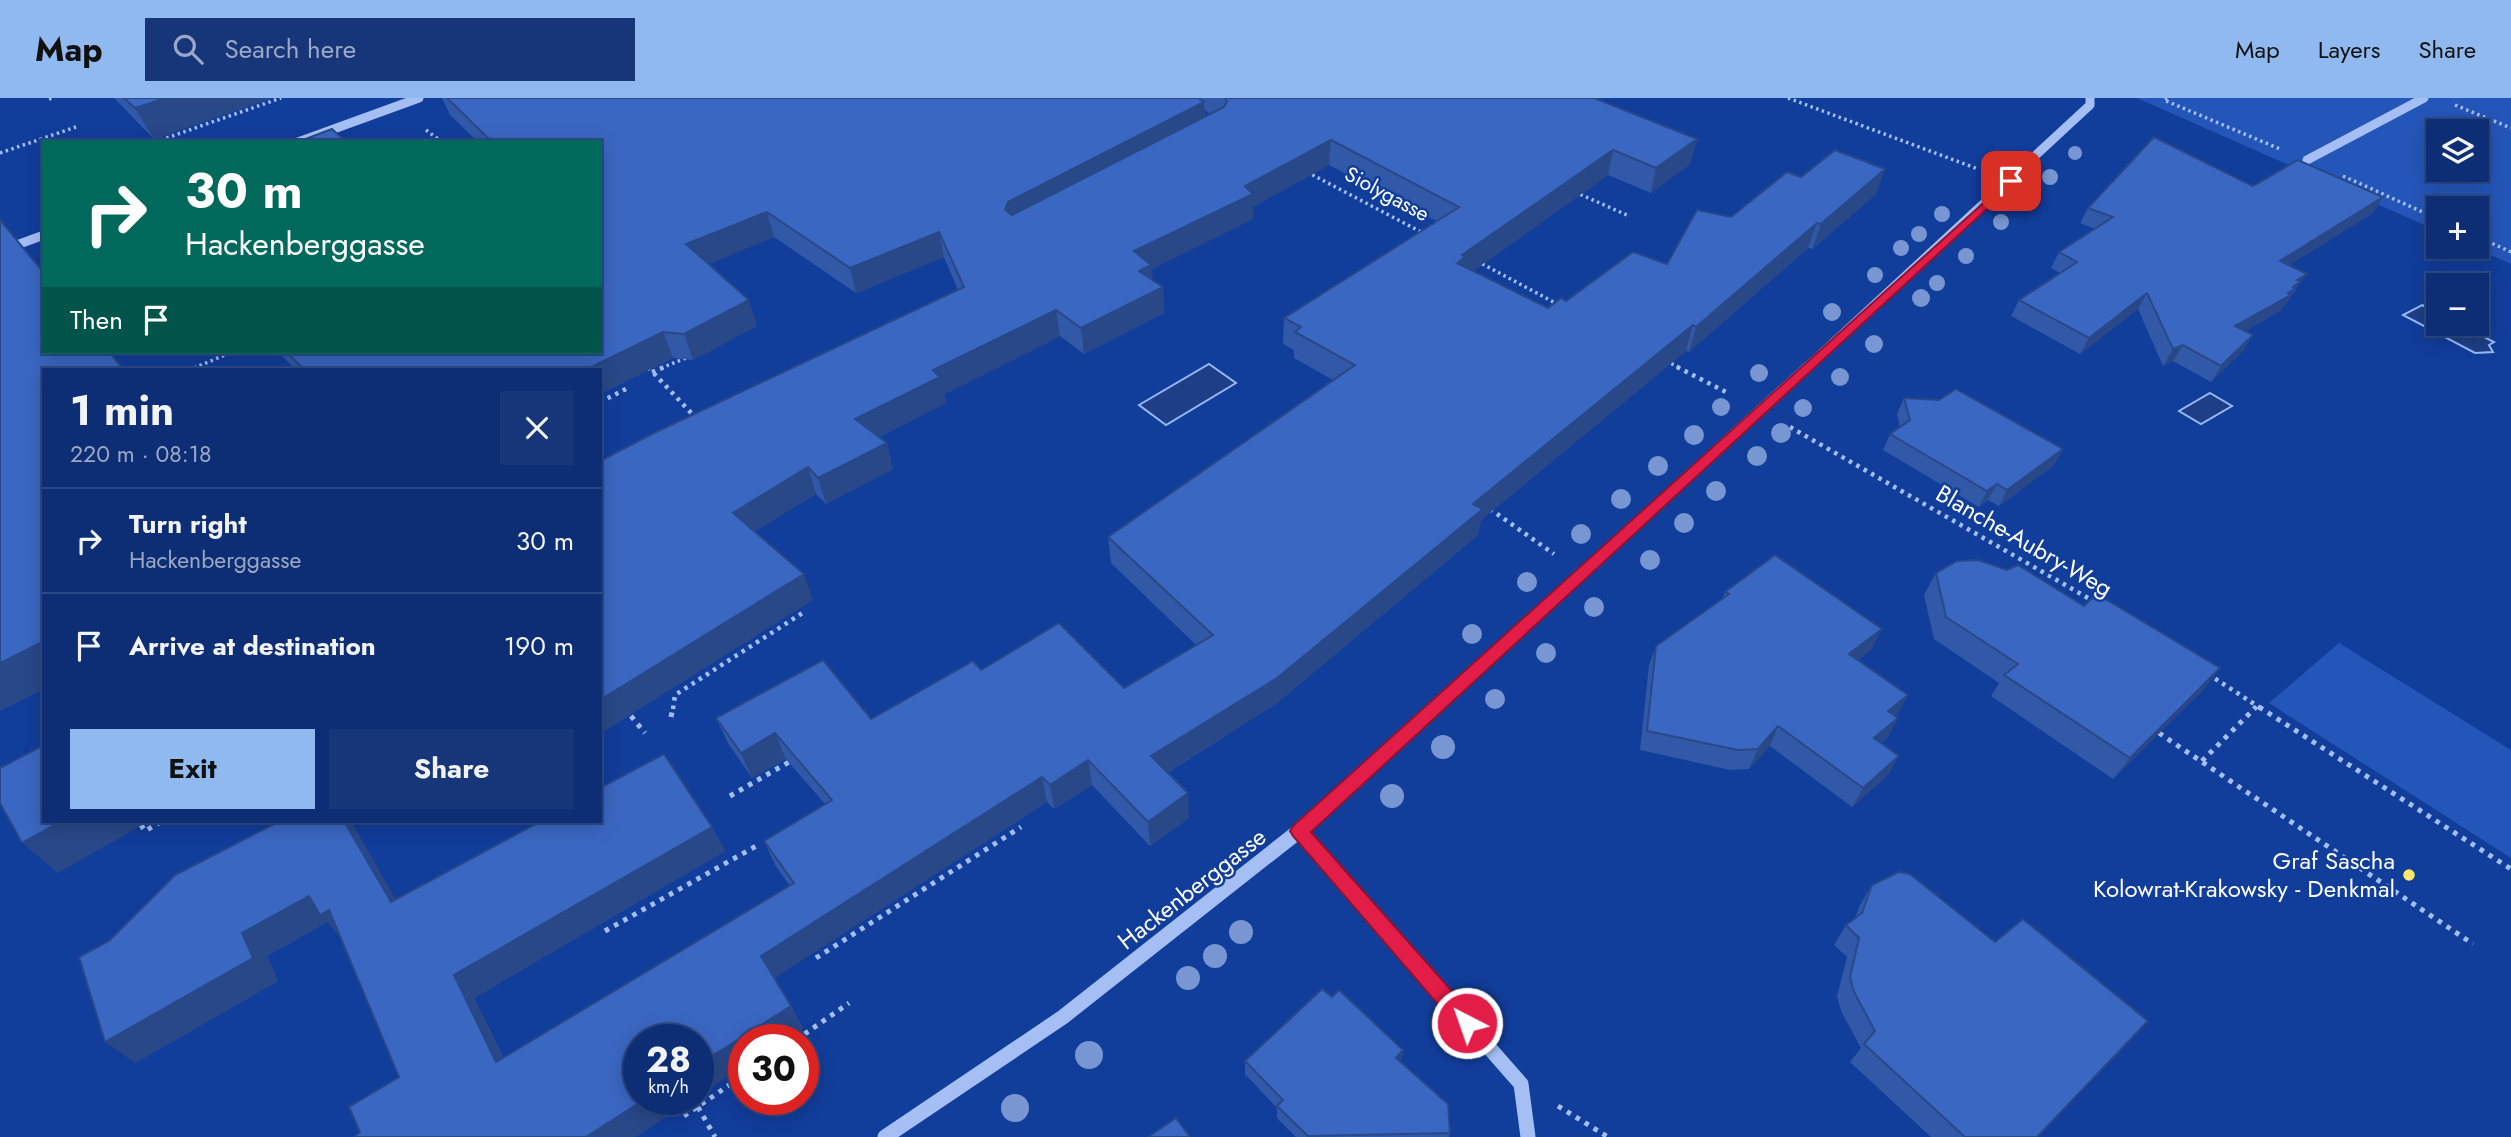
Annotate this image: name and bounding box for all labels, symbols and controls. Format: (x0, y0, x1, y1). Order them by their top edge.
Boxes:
search box (145, 18, 635, 81)
text: Map (35, 26, 103, 73)
icon: search (169, 30, 207, 68)
text: Search here (225, 30, 356, 68)
text: Map (2235, 32, 2280, 67)
text: Layers (2318, 32, 2380, 67)
text: Share (2418, 32, 2476, 67)
map controls (2426, 119, 2489, 336)
button: layers (2426, 119, 2489, 182)
pin (1981, 151, 2041, 211)
text: 30 m (185, 156, 303, 226)
street label: Siolygasse (1339, 159, 1435, 229)
icon: arrive (1992, 162, 2030, 200)
icon: right (70, 168, 161, 259)
button: + (2426, 196, 2489, 259)
text: Hackenberggasse (185, 221, 425, 267)
button: − (2426, 273, 2489, 336)
text: Then (70, 301, 123, 339)
icon: arrive (137, 301, 175, 339)
text: 1 min (70, 380, 174, 441)
button: close (500, 391, 574, 465)
text: 220 m · 08:18 (70, 437, 212, 471)
street label: Blanche-Aubry-Weg (1929, 476, 2119, 605)
text: Turn right (129, 505, 247, 543)
icon: right (70, 522, 108, 560)
text: 30 m (516, 522, 574, 560)
text: Hackenberggasse (129, 543, 301, 577)
icon: arrive (70, 627, 108, 665)
text: Arrive at destination (129, 627, 376, 665)
text: 190 m (504, 627, 574, 665)
button: Exit (70, 729, 315, 809)
button: Share (329, 729, 574, 809)
street label: Hackenberggasse (1110, 819, 1273, 958)
place label: Graf Sascha Kolowrat-Krakowsky - Denkmal (2093, 843, 2395, 906)
marker: Graf Sascha Kolowrat-Krakowsky - Denkmal (2401, 867, 2417, 883)
position arrow (1430, 986, 1504, 1060)
speed limit sign: 30 (728, 1024, 819, 1115)
text: 28 (646, 1035, 691, 1085)
text: km/h (648, 1074, 689, 1100)

